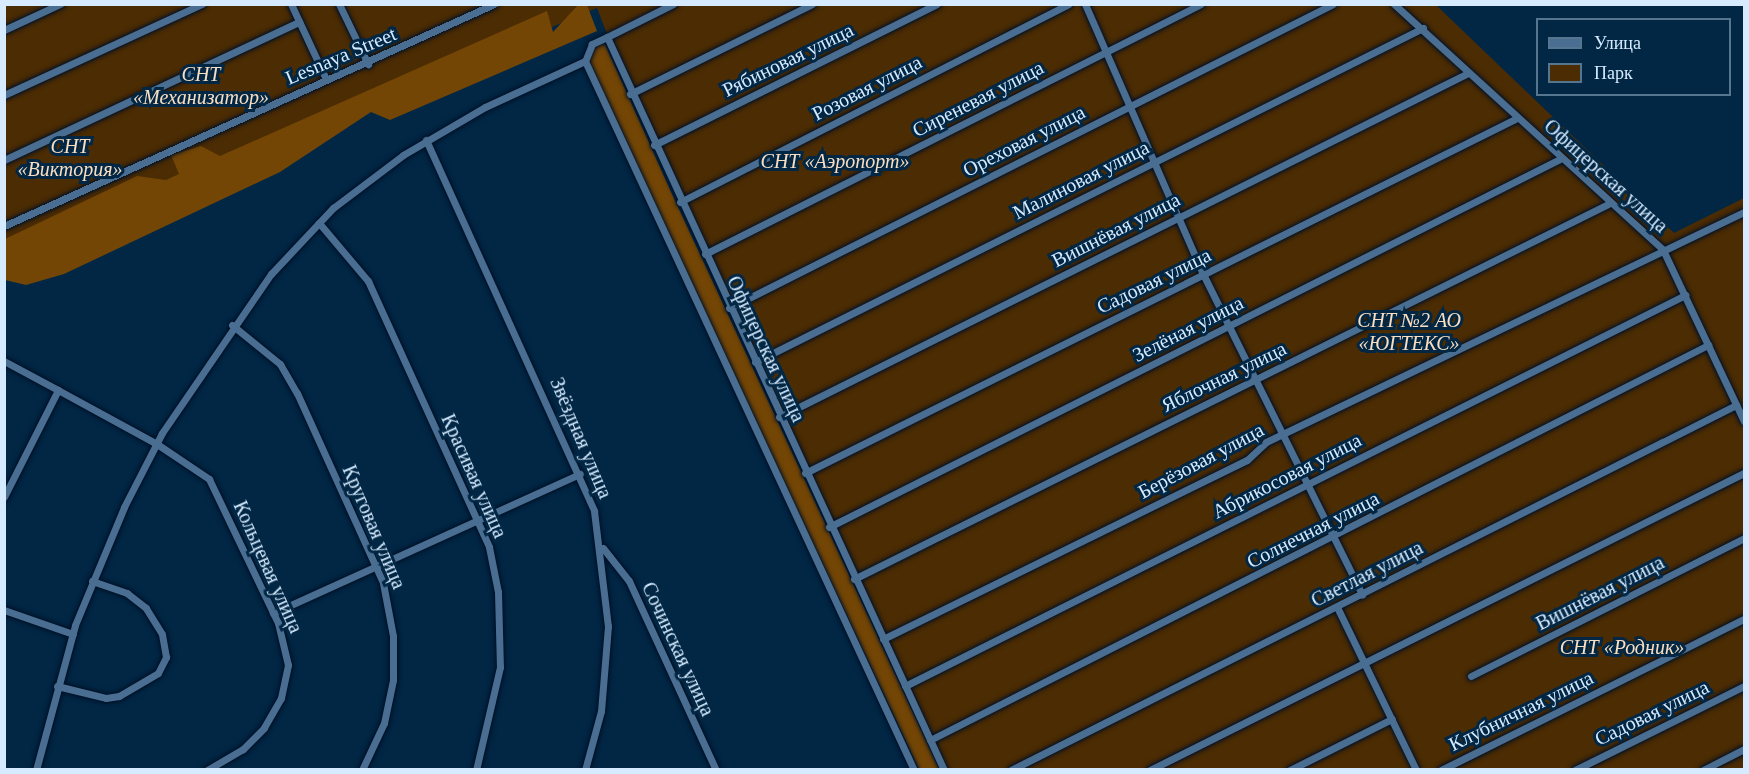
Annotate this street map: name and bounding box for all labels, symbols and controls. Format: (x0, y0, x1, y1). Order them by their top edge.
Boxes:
street label: Рябиновая улица (719, 18, 857, 102)
legend (1536, 18, 1731, 96)
street label: Lesnaya Street (282, 22, 400, 90)
text: Улица (1594, 33, 1641, 53)
street label: Розовая улица (808, 50, 926, 126)
street label: Сиреневая улица (908, 56, 1048, 142)
park label: СНТ «Механизатор» (133, 63, 269, 110)
text: Парк (1594, 63, 1633, 83)
street label: Ореховая улица (959, 100, 1089, 182)
street label: Офицерская улица (1539, 114, 1673, 238)
park label: СНТ «Виктория» (17, 135, 123, 182)
street label: Малиновая улица (1009, 135, 1153, 225)
park label: СНТ «Аэропорт» (761, 149, 909, 173)
street label: Вишнёвая улица (1048, 187, 1184, 273)
street label: Садовая улица (1093, 243, 1215, 319)
street label: Офицерская улица (722, 272, 810, 426)
street label: Зелёная улица (1129, 291, 1247, 367)
park label: СНТ №2 АО «ЮГТЕКС» (1357, 309, 1461, 356)
street label: Яблочная улица (1158, 336, 1290, 418)
street label: Звёздная улица (545, 374, 617, 502)
street label: Красивая улица (436, 410, 512, 542)
street label: Берёзовая улица (1134, 418, 1268, 504)
street label: Абрикосовая улица (1208, 428, 1366, 524)
street label: Круговая улица (337, 461, 411, 593)
street label: Солнечная улица (1243, 486, 1383, 574)
street label: Кольцевая улица (228, 497, 308, 637)
street label: Светлая улица (1307, 536, 1427, 612)
street label: Вишнёвая улица (1532, 550, 1668, 636)
street label: Сочинская улица (636, 578, 720, 720)
park label: СНТ «Родник» (1560, 635, 1684, 659)
street label: Клубничная улица (1445, 666, 1597, 756)
street label: Садовая улица (1591, 675, 1713, 751)

